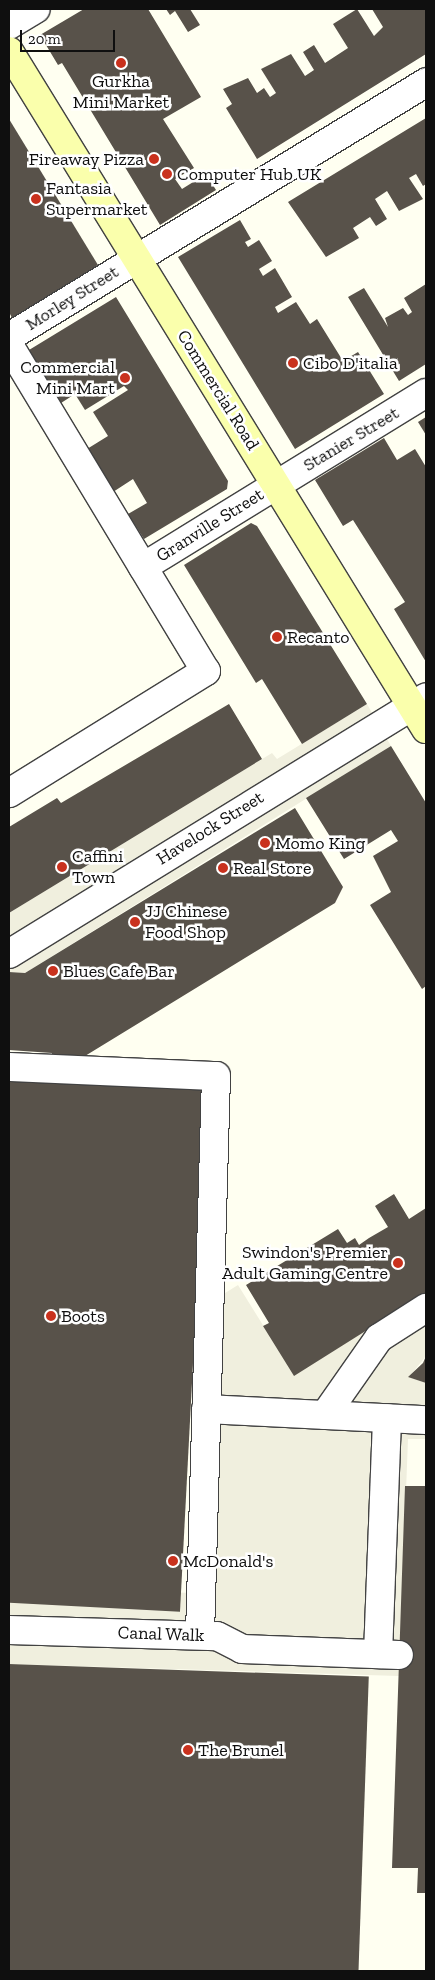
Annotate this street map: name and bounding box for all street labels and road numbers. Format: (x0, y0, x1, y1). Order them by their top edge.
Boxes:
street label: Morley Street (21, 261, 123, 335)
street label: Commercial Road (172, 326, 264, 454)
street label: Stanier Street (299, 402, 403, 476)
street label: Granville Street (152, 483, 268, 567)
street label: Havelock Street (152, 786, 268, 870)
street label: Canal Walk (117, 1622, 205, 1646)

